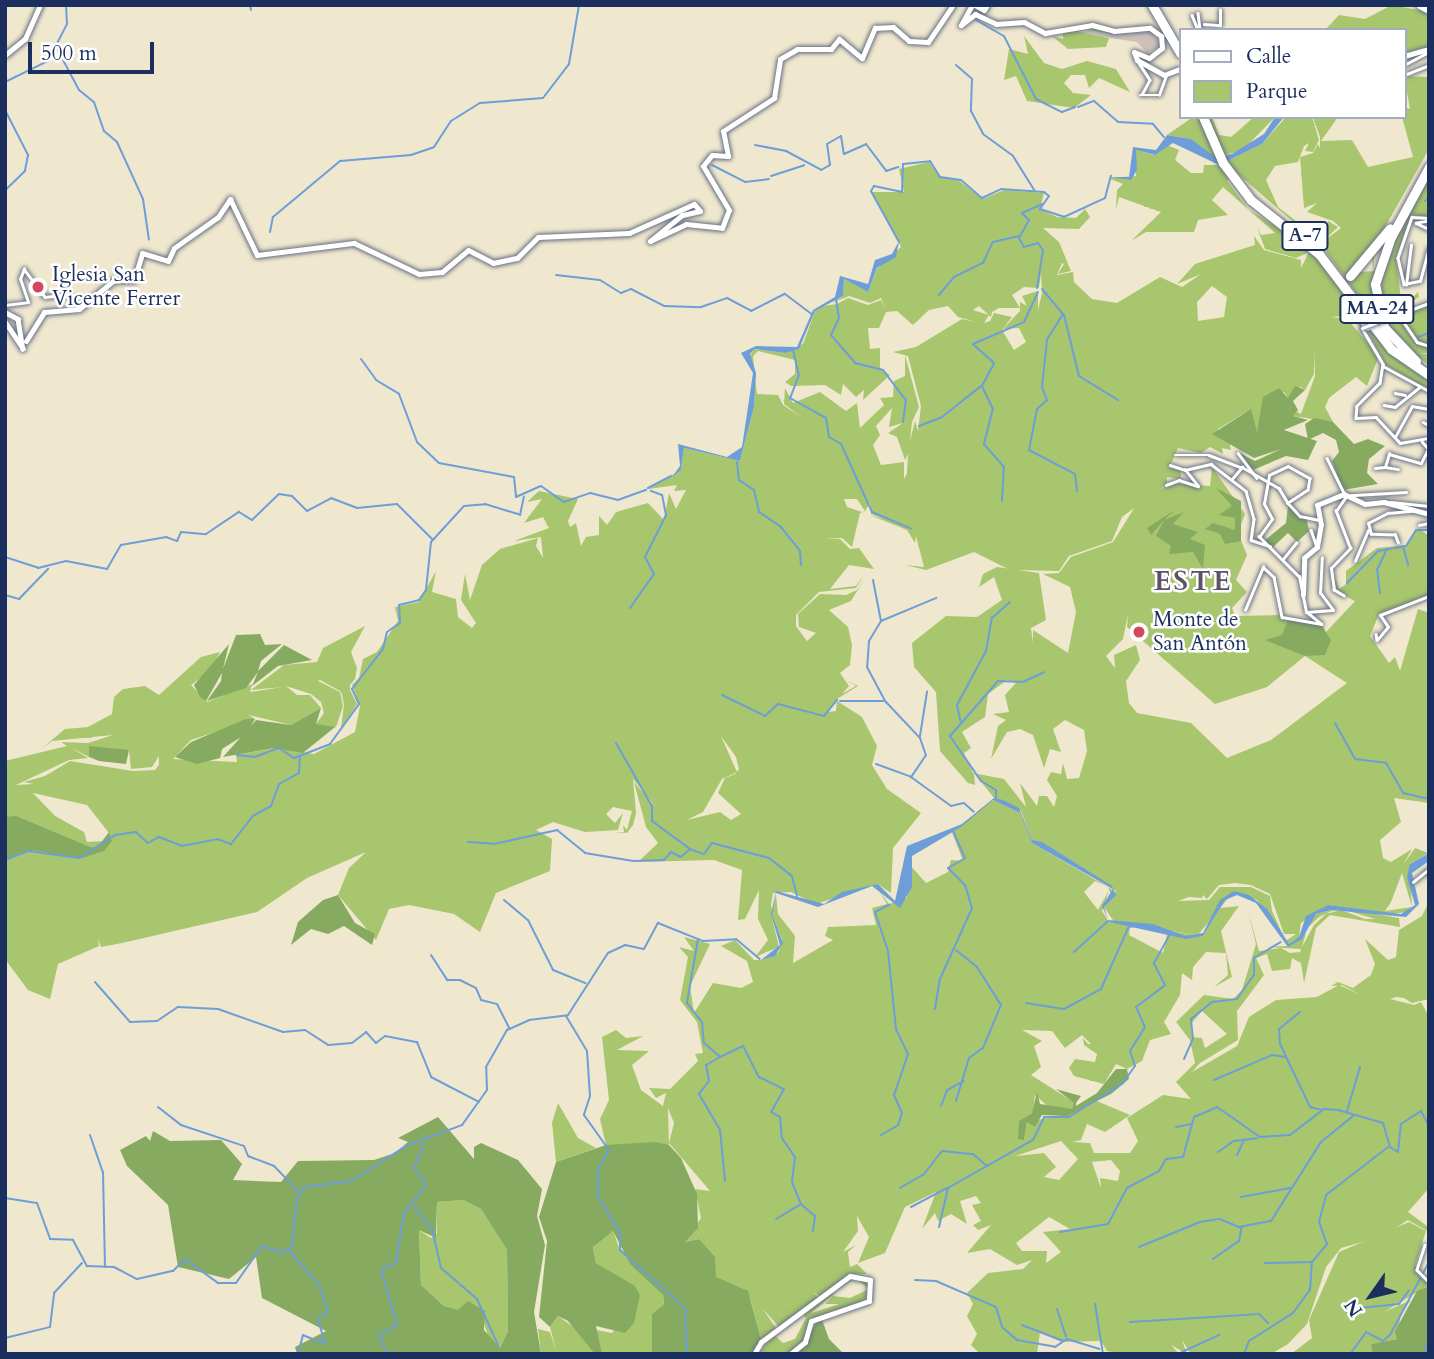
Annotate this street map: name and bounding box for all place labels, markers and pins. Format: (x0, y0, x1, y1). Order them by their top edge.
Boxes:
place label: Iglesia San Vicente Ferrer (52, 262, 180, 312)
marker: Iglesia San Vicente Ferrer (30, 279, 46, 295)
place label: Monte de San Antón (1153, 607, 1247, 657)
marker: Monte de San Antón (1131, 624, 1147, 640)

